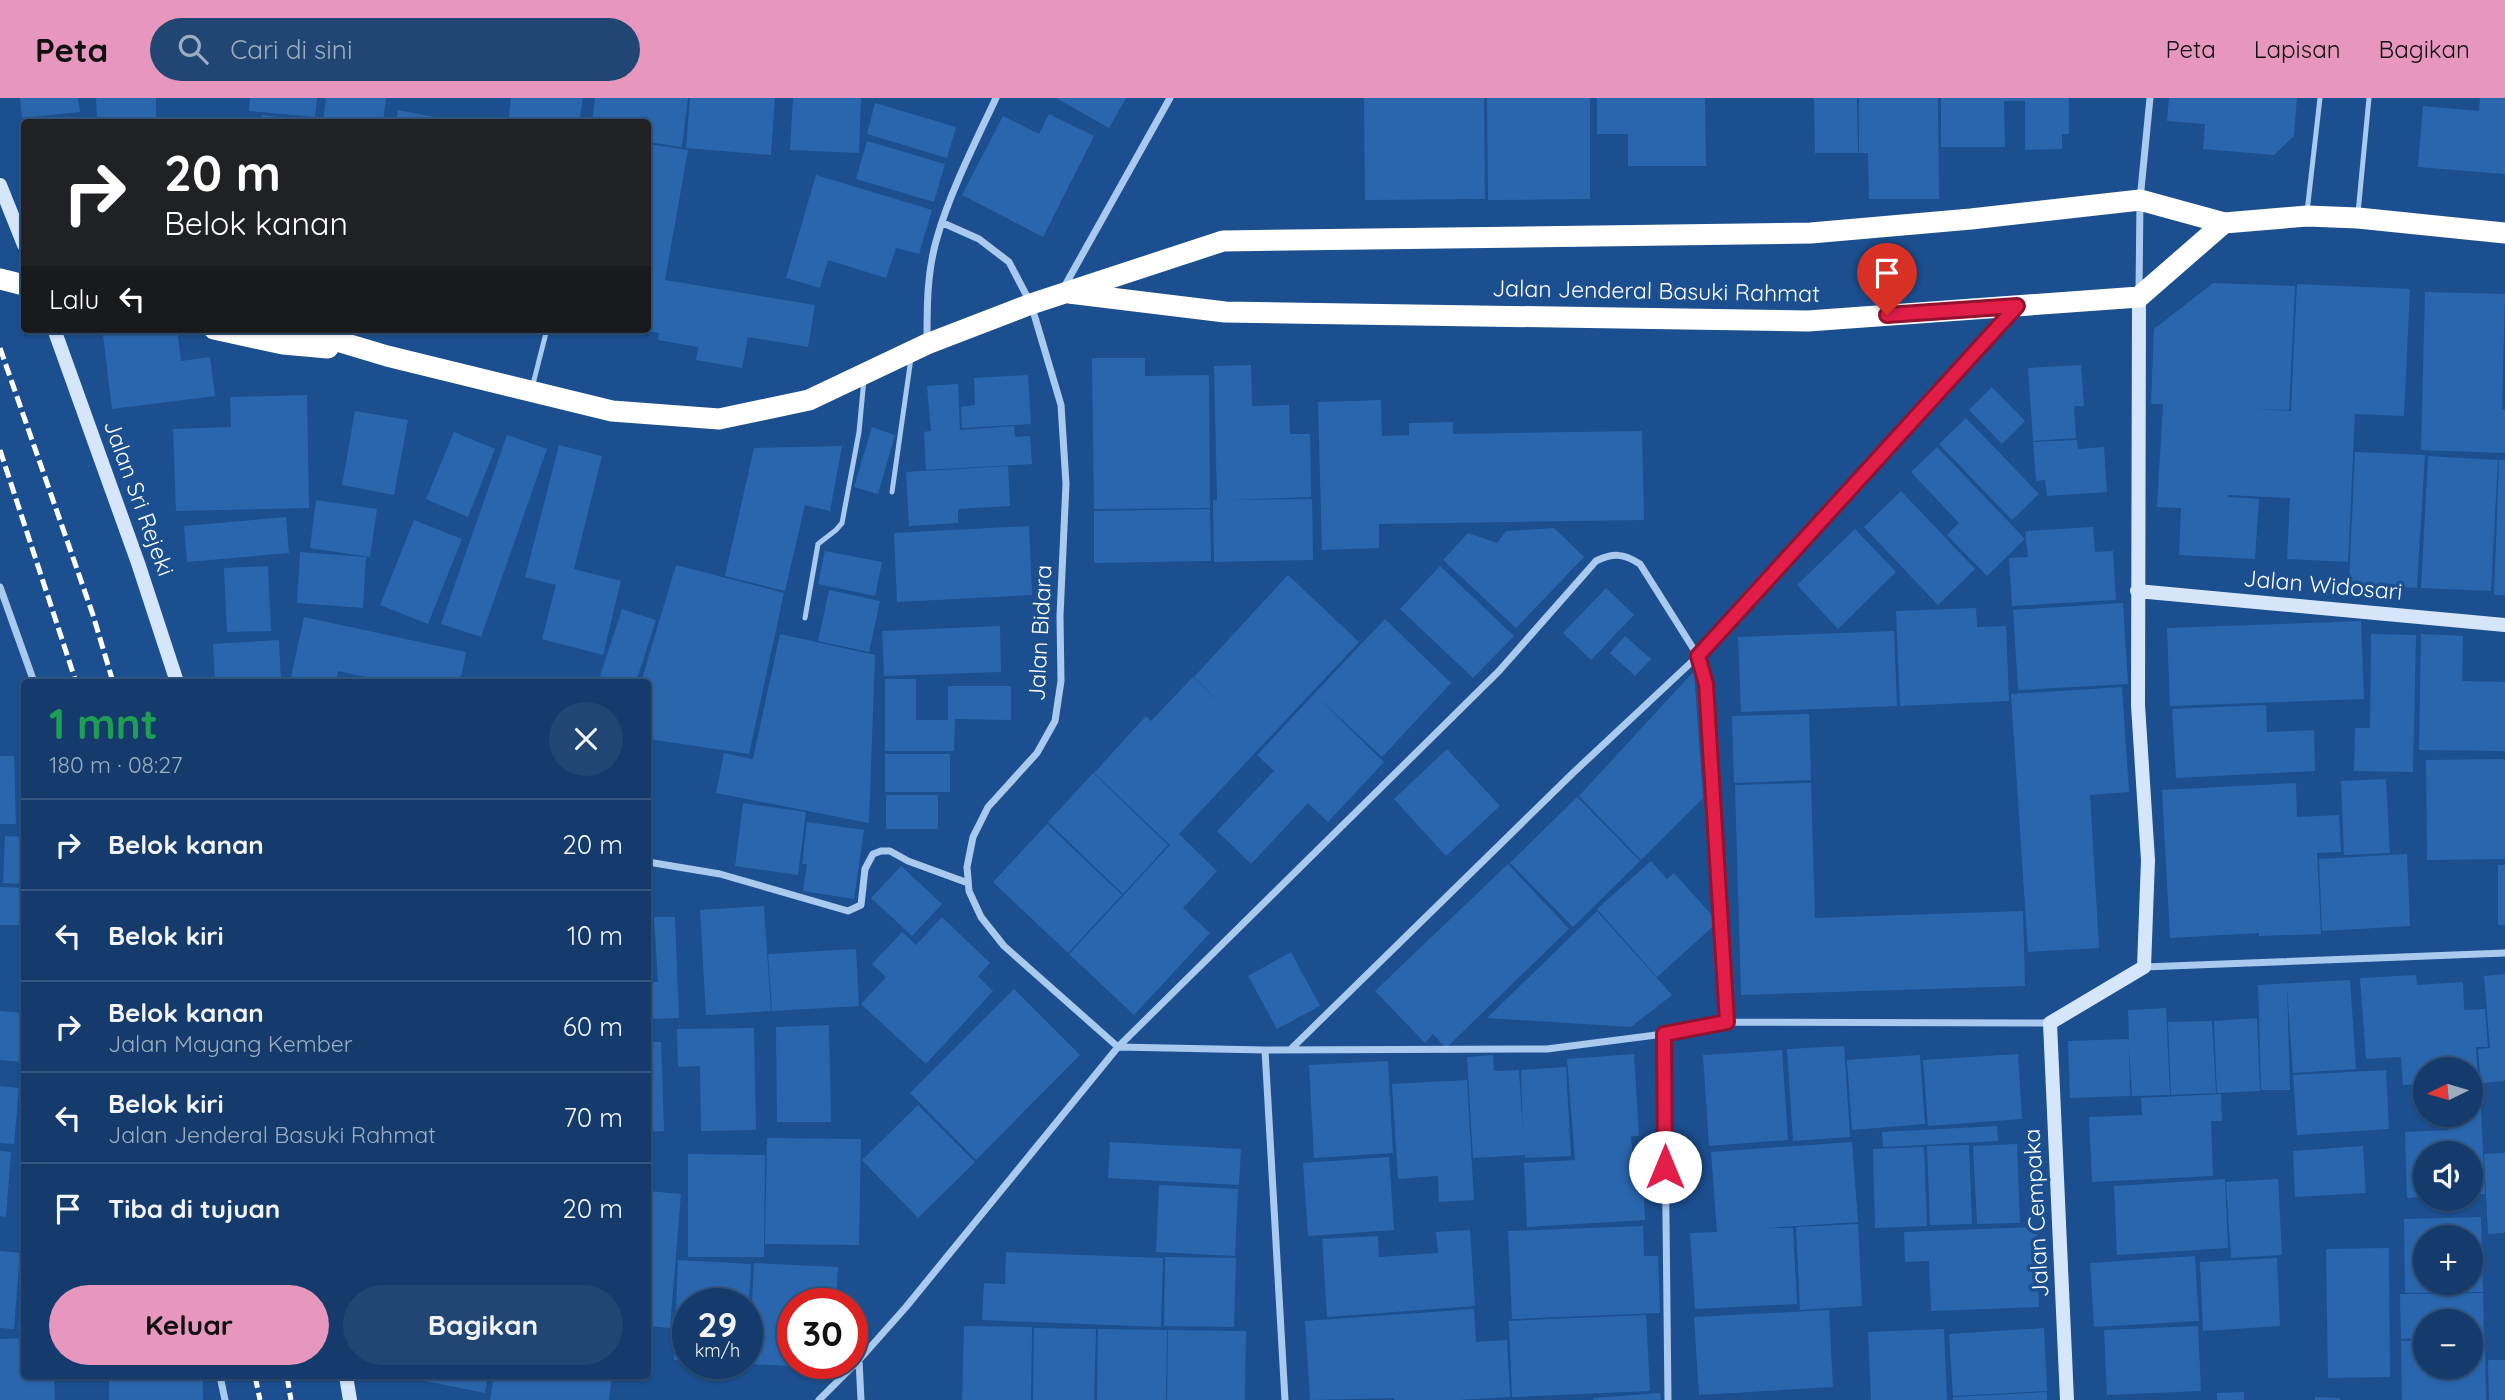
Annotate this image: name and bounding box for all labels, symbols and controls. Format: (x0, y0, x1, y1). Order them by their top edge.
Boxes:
search box (150, 18, 640, 81)
text: Peta (35, 29, 108, 70)
icon: search (174, 30, 212, 68)
text: Cari di sini (230, 33, 352, 66)
text: Peta (2165, 34, 2216, 64)
text: Lapisan (2254, 34, 2341, 64)
text: Bagikan (2379, 34, 2470, 64)
text: 20 m (164, 142, 281, 203)
icon: right (49, 147, 140, 238)
text: Belok kanan (164, 203, 348, 243)
pin (1857, 243, 1917, 315)
icon: arrive (1868, 254, 1906, 292)
street label: Jalan Jenderal Basuki Rahmat (1492, 273, 1820, 308)
icon: left (113, 280, 151, 318)
text: Lalu (49, 283, 99, 316)
street label: Jalan Sri Rejeki (98, 416, 181, 580)
street label: Jalan Widosari (2242, 563, 2404, 606)
street label: Jalan Bidara (1021, 564, 1058, 702)
text: 1 mnt (49, 697, 158, 750)
button: close (549, 702, 623, 776)
text: 180 m · 08:27 (49, 750, 182, 779)
icon: right (49, 826, 87, 864)
text: Belok kanan (108, 828, 264, 861)
text: 20 m (562, 828, 623, 861)
icon: left (49, 917, 87, 955)
text: Belok kiri (108, 919, 224, 952)
text: 10 m (567, 919, 623, 952)
text: Belok kanan (108, 996, 264, 1029)
icon: right (49, 1008, 87, 1046)
text: 60 m (563, 1010, 623, 1043)
text: Jalan Mayang Kember (108, 1029, 353, 1058)
north arrow (2413, 1057, 2483, 1127)
map controls (2413, 1057, 2483, 1379)
text: Belok kiri (108, 1087, 224, 1120)
icon: left (49, 1099, 87, 1137)
text: 70 m (563, 1101, 623, 1134)
text: Jalan Jenderal Basuki Rahmat (108, 1120, 436, 1149)
street label: Jalan Cempaka (2017, 1128, 2054, 1298)
position arrow (1628, 1130, 1702, 1204)
button: sound (2413, 1141, 2483, 1211)
icon: arrive (49, 1190, 87, 1228)
text: Tiba di tujuan (108, 1192, 280, 1225)
text: 20 m (562, 1192, 623, 1225)
button: + (2413, 1225, 2483, 1295)
button: Keluar (49, 1285, 329, 1365)
button: Bagikan (343, 1285, 623, 1365)
speed limit sign: 30 (777, 1288, 868, 1379)
text: 29 (698, 1302, 737, 1346)
button: − (2413, 1309, 2483, 1379)
text: km/h (695, 1339, 740, 1362)

